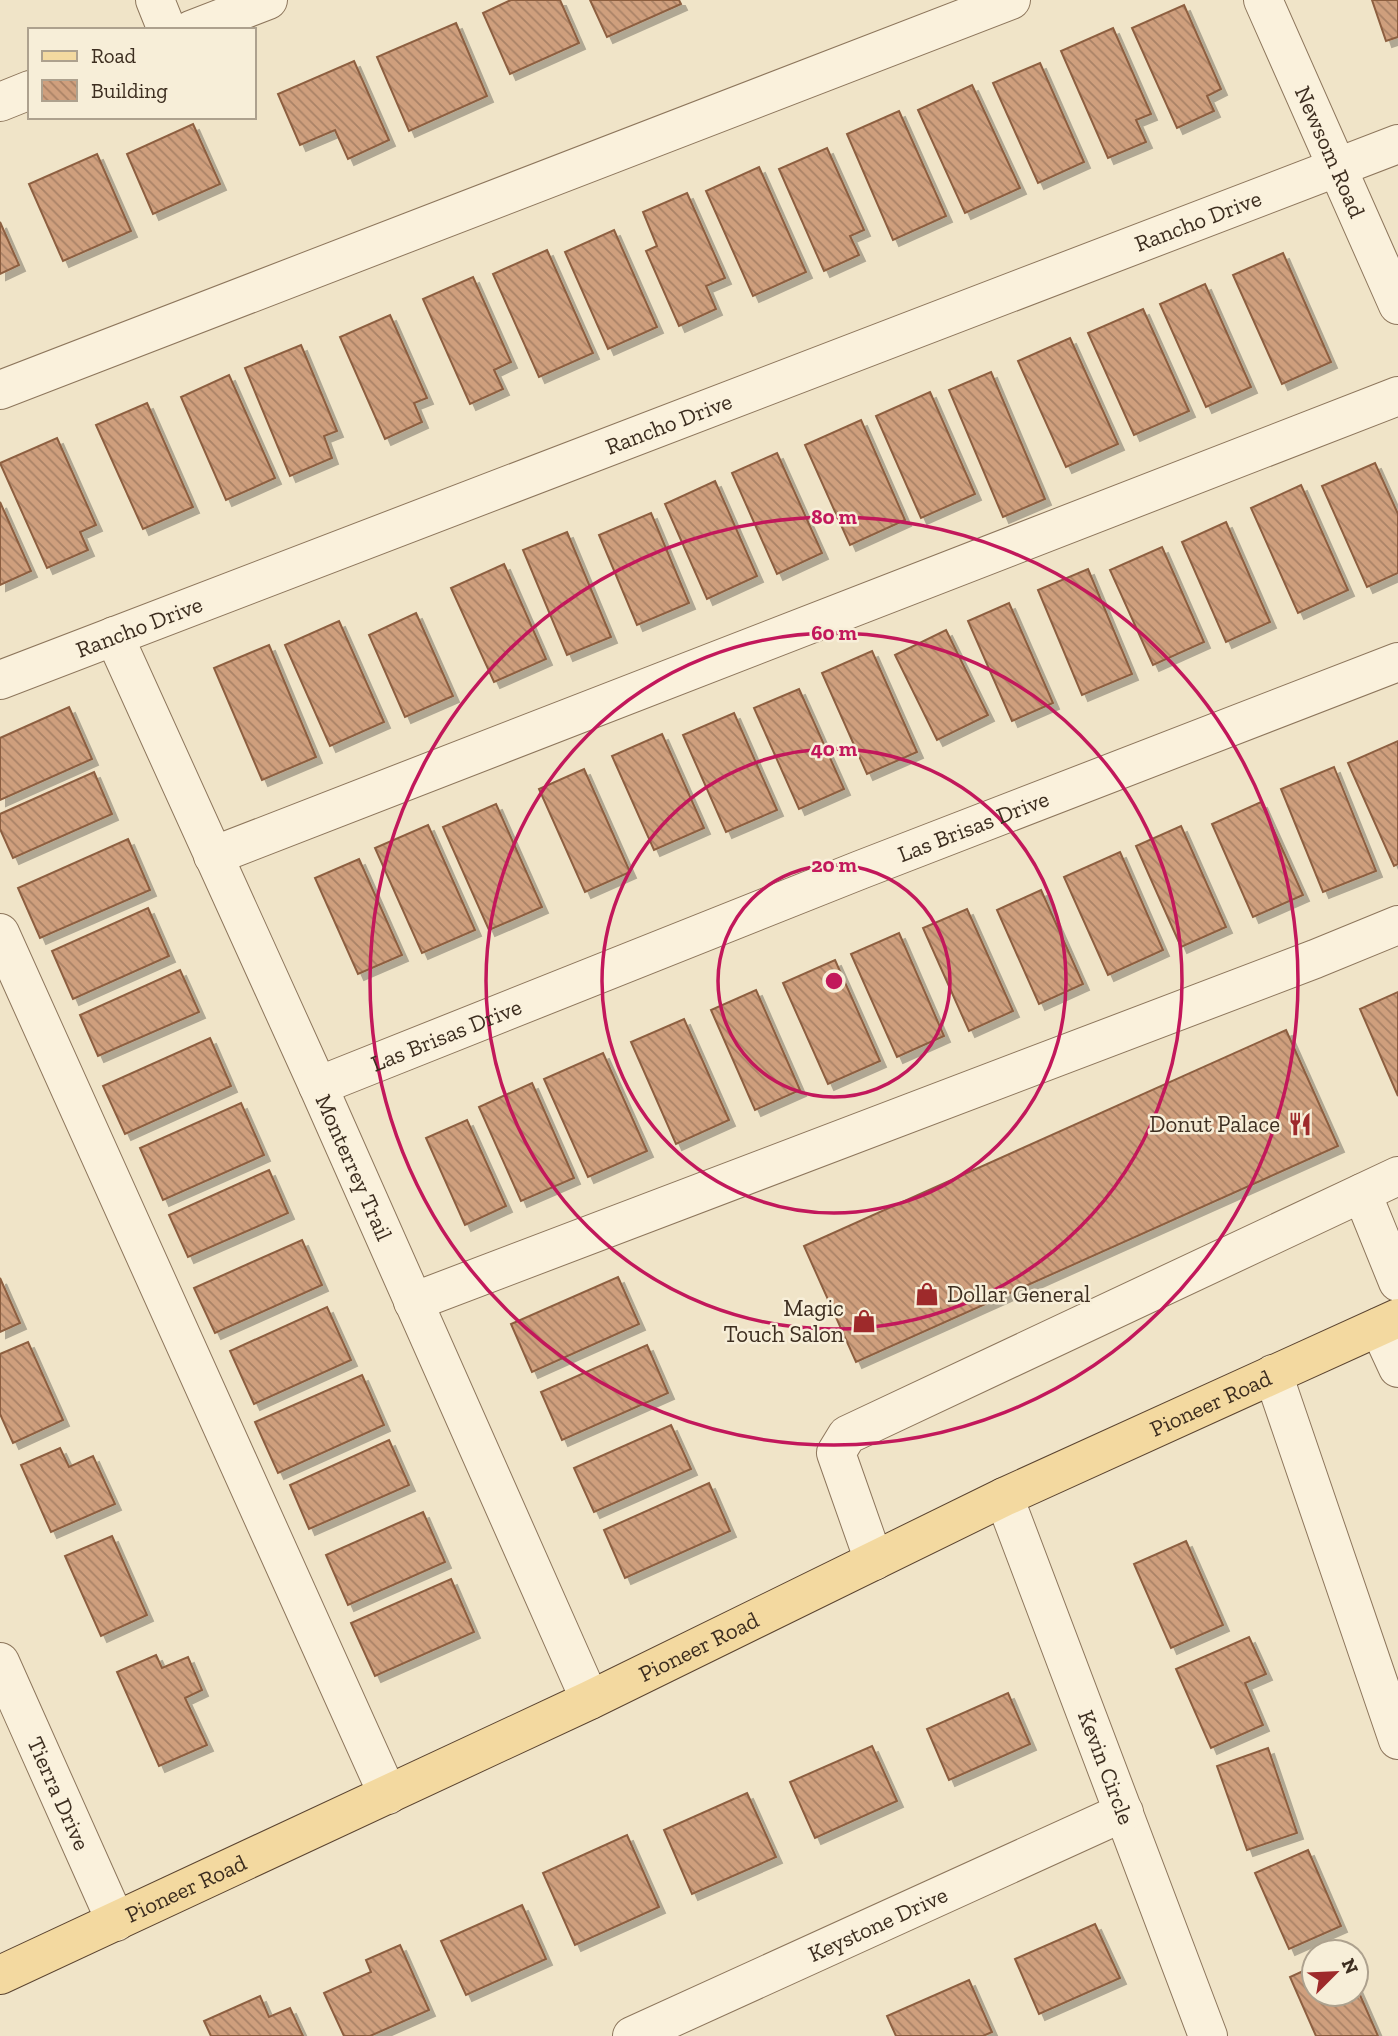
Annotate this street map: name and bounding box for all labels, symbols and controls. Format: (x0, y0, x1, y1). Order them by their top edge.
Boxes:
legend (28, 28, 256, 119)
text: Road (91, 43, 137, 68)
text: Building (91, 78, 168, 103)
street label: Newsom Road (1289, 82, 1372, 222)
street label: Rancho Drive (1131, 184, 1265, 258)
street label: Rancho Drive (601, 387, 736, 461)
text: 80 m (811, 504, 857, 529)
street label: Rancho Drive (72, 590, 206, 664)
text: 60 m (811, 620, 857, 645)
text: 40 m (811, 736, 858, 761)
street label: Las Brisas Drive (894, 784, 1053, 868)
text: 20 m (811, 852, 857, 877)
centre of rings (822, 969, 846, 993)
street label: Las Brisas Drive (367, 992, 526, 1077)
street label: Monterrey Trail (309, 1090, 399, 1245)
place label: Donut Palace (1149, 1110, 1280, 1138)
restaurant icon: Donut Palace (1286, 1110, 1314, 1138)
shop icon: Dollar General (913, 1280, 941, 1308)
place label: Dollar General (947, 1280, 1090, 1308)
place label: Magic Touch Salon (724, 1294, 844, 1348)
shop icon: Magic Touch Salon (850, 1307, 878, 1335)
street label: Pioneer Road (1146, 1363, 1276, 1443)
street label: Pioneer Road (634, 1605, 764, 1688)
street label: Kevin Circle (1072, 1706, 1141, 1828)
street label: Tierra Drive (21, 1732, 96, 1855)
street label: Pioneer Road (121, 1848, 251, 1929)
street label: Keystone Drive (804, 1880, 952, 1968)
north arrow (1300, 1938, 1370, 2008)
text: N (1337, 1955, 1364, 1978)

